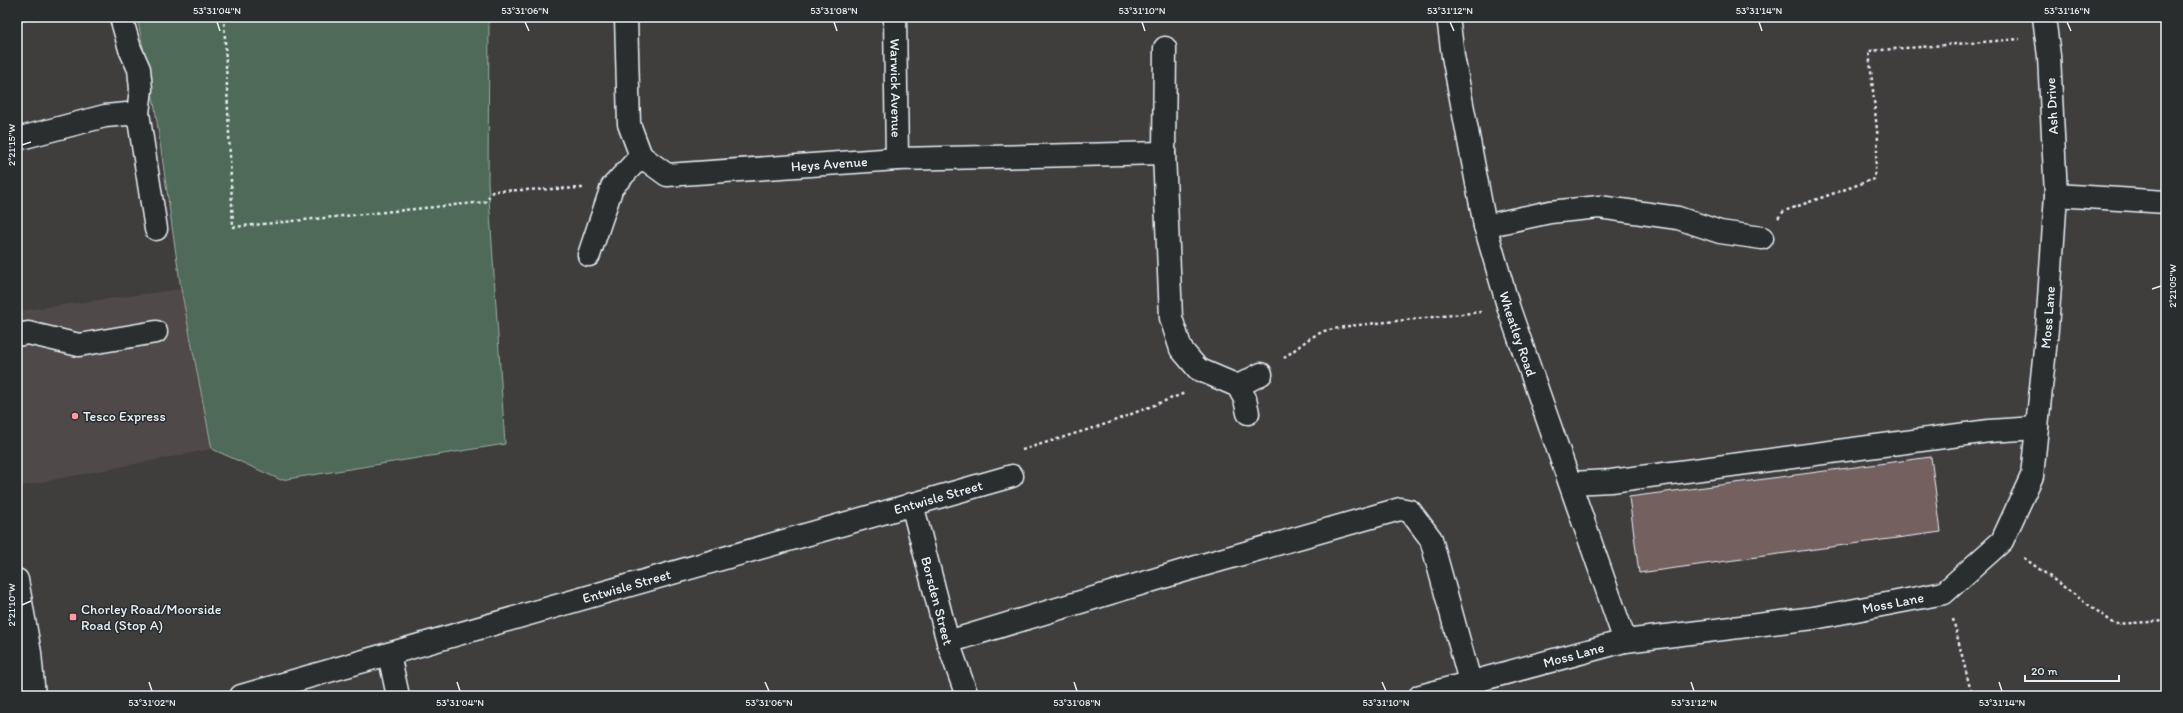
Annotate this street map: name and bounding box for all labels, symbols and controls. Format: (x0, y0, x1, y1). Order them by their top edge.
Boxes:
text: 53°31'04"N (193, 4, 241, 17)
text: 53°31'06"N (501, 4, 549, 17)
text: 53°31'08"N (810, 4, 858, 17)
text: 53°31'10"N (1119, 4, 1166, 17)
text: 53°31'12"N (1427, 4, 1473, 17)
text: 53°31'14"N (1736, 4, 1783, 17)
text: 53°31'16"N (2044, 4, 2090, 17)
street label: Warwick Avenue (887, 38, 905, 138)
street label: Ash Drive (2042, 77, 2062, 135)
text: 2°21'15"W (5, 124, 18, 166)
street label: Heys Avenue (790, 153, 868, 175)
text: 2°21'05"W (2166, 264, 2179, 308)
street label: Moss Lane (2037, 285, 2058, 349)
street label: Wheatley Road (1496, 289, 1540, 379)
place label: Tesco Express (83, 408, 166, 425)
marker: Tesco Express (70, 411, 80, 421)
street label: Entwisle Street (892, 476, 984, 518)
street label: Borsden Street (918, 555, 957, 647)
street label: Entwisle Street (580, 565, 673, 607)
text: 2°21'10"W (5, 583, 18, 626)
street label: Moss Lane (1861, 589, 1925, 617)
place label: Chorley Road/Moorside Road (Stop A) (81, 601, 222, 634)
marker: Chorley Road/Moorside Road (Stop A) (68, 612, 78, 622)
street label: Moss Lane (1541, 638, 1606, 671)
scale bar (2025, 657, 2119, 683)
text: 20 m (2031, 664, 2058, 678)
text: 53°31'02"N (128, 696, 176, 709)
text: 53°31'04"N (436, 696, 484, 709)
text: 53°31'06"N (745, 696, 793, 709)
text: 53°31'08"N (1053, 696, 1101, 709)
text: 53°31'10"N (1363, 696, 1410, 709)
text: 53°31'12"N (1671, 696, 1717, 709)
text: 53°31'14"N (1979, 696, 2026, 709)

